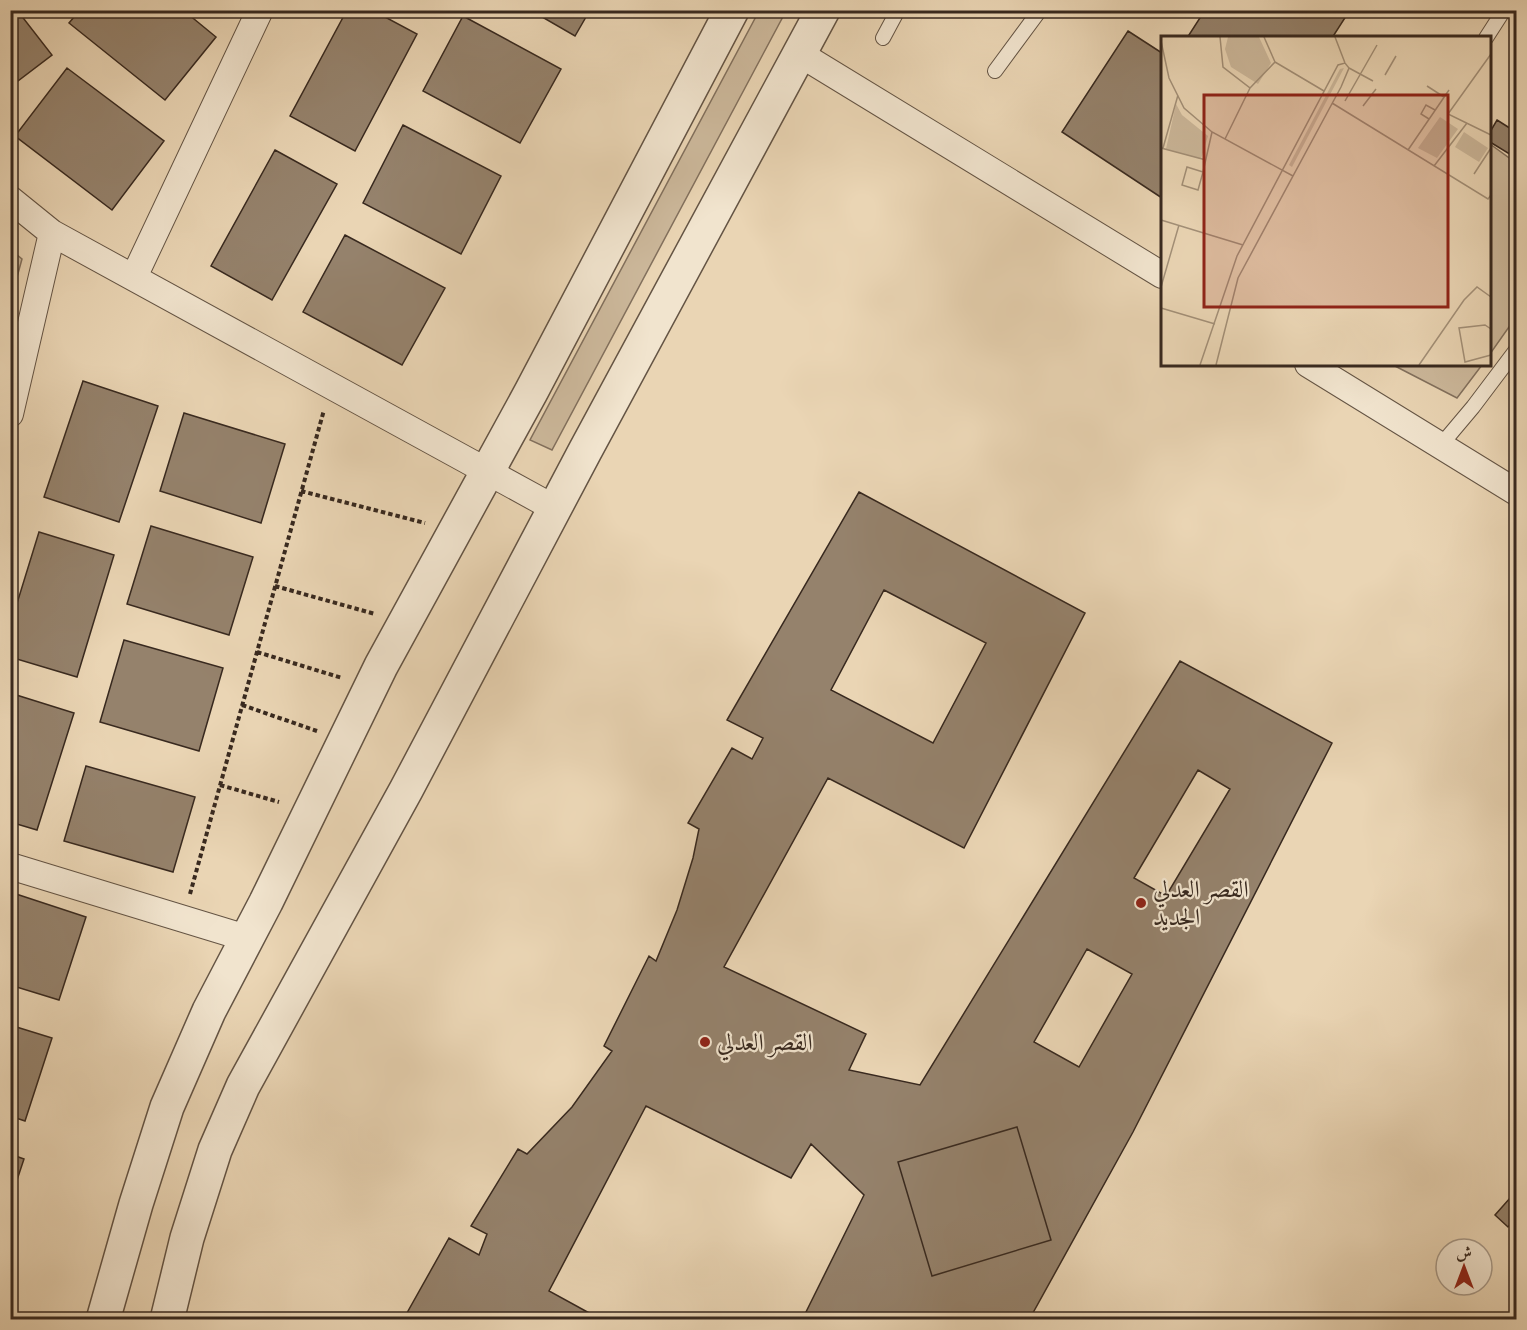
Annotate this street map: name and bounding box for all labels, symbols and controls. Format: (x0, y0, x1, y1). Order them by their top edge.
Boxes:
inset map (1161, 36, 1491, 366)
place label: القصر العدلي الجديد (1153, 875, 1249, 933)
marker: القصر العدلي الجديد (1134, 896, 1148, 910)
place label: القصر العدلي (717, 1028, 813, 1061)
marker: القصر العدلي (698, 1035, 712, 1049)
north arrow (1434, 1237, 1494, 1297)
text: ش (1456, 1243, 1472, 1263)

